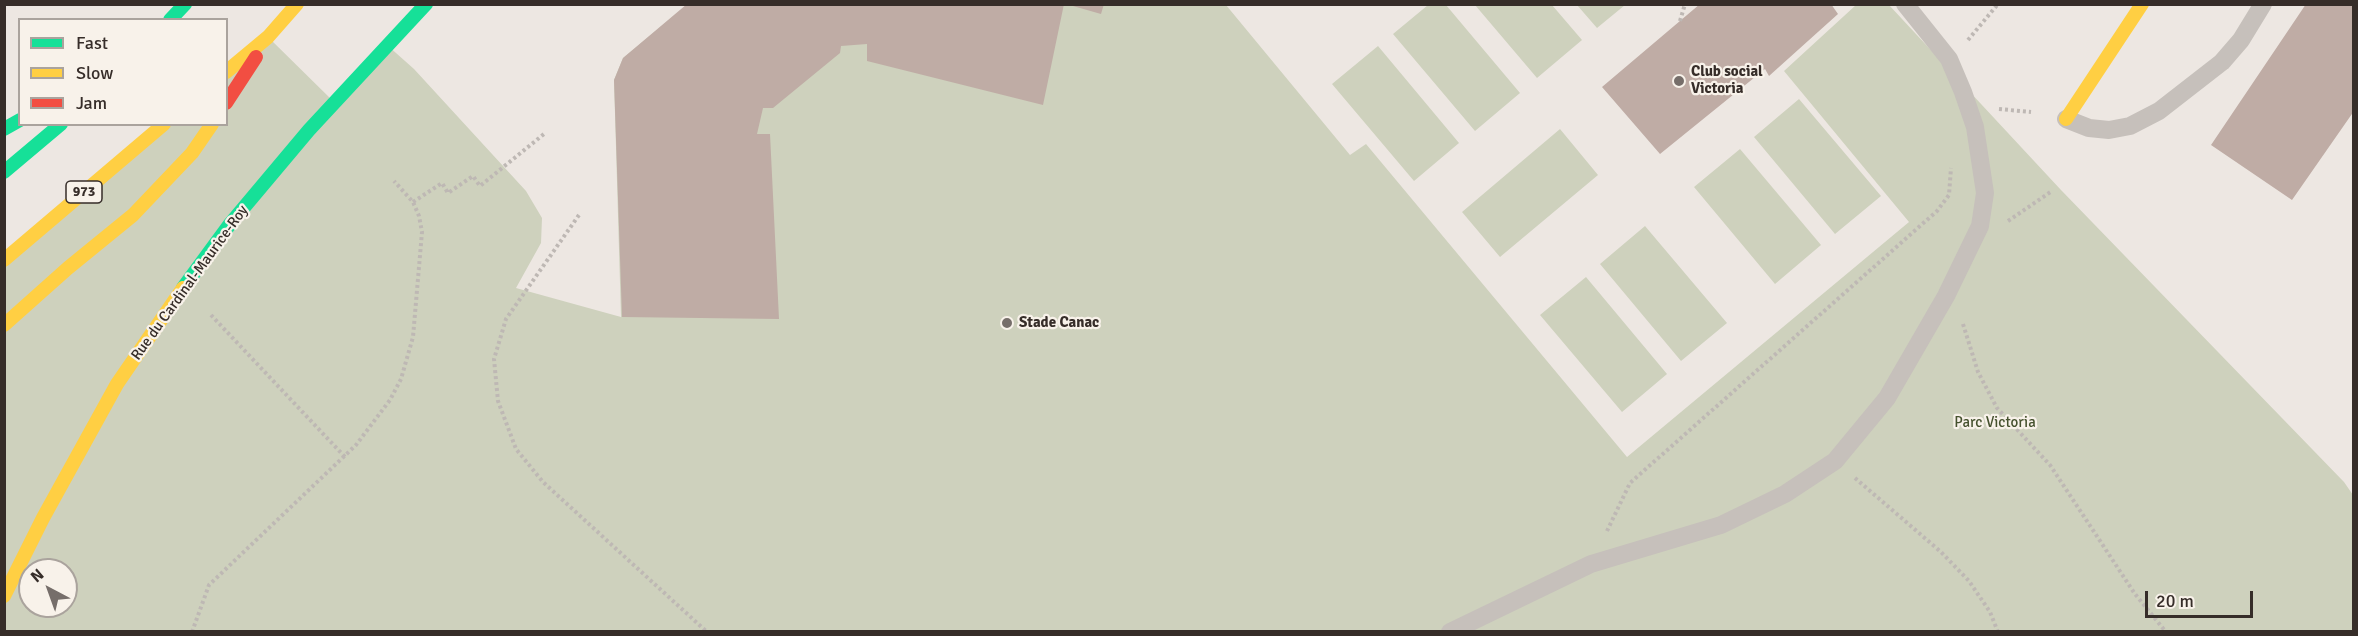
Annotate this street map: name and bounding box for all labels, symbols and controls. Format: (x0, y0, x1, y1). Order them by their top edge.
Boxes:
legend (18, 18, 228, 126)
text: Fast (76, 32, 108, 54)
text: Slow (76, 62, 113, 84)
place label: Club social Victoria (1691, 63, 1763, 98)
marker: Club social Victoria (1672, 74, 1686, 88)
text: Jam (76, 92, 107, 114)
road number: 973 (66, 181, 102, 203)
street label: Rue du Cardinal-Maurice-Roy (128, 202, 252, 364)
place label: Stade Canac (1019, 314, 1099, 332)
marker: Stade Canac (1000, 316, 1014, 330)
park label: Parc Victoria (1954, 414, 2036, 432)
north arrow (18, 558, 78, 618)
text: N (27, 565, 48, 587)
scale bar (2148, 579, 2256, 617)
text: 20 m (2156, 590, 2194, 612)

